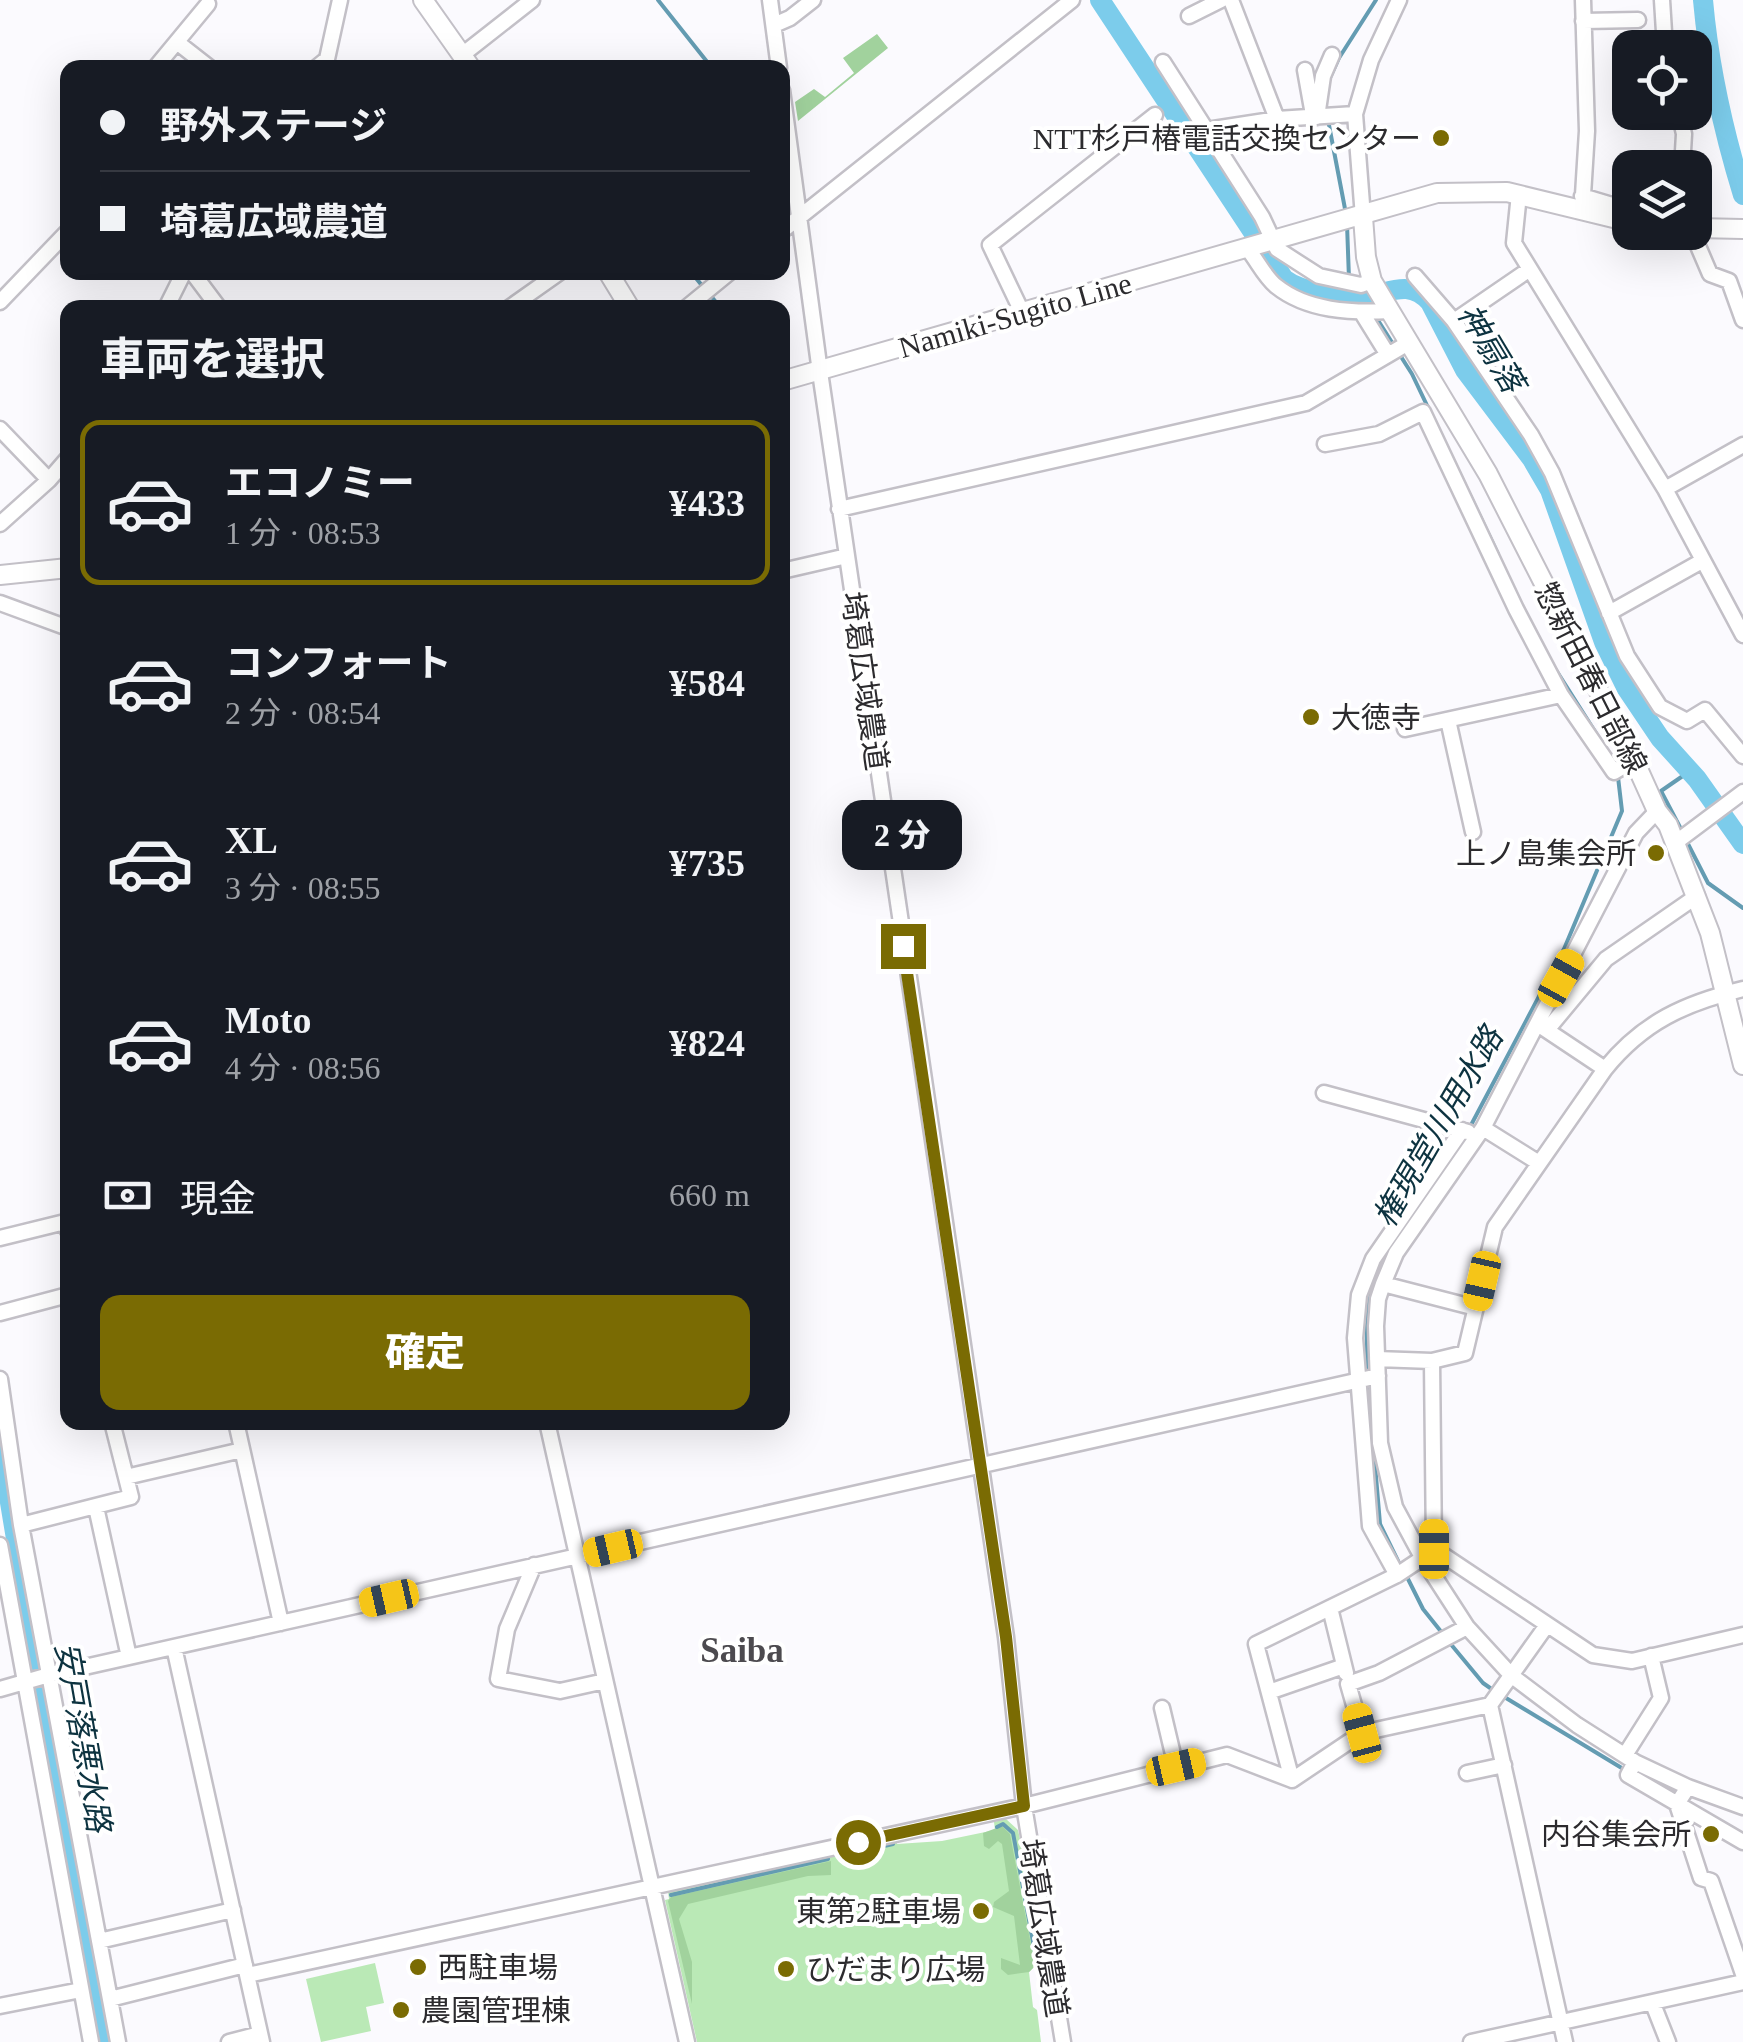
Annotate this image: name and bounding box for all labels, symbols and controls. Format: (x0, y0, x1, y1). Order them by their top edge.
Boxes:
map controls (1612, 30, 1712, 250)
button: locate (1612, 30, 1712, 130)
text: 野外ステージ (160, 105, 387, 147)
place label: NTT杉戸椿電話交換センター (1033, 122, 1421, 155)
marker: NTT杉戸椿電話交換センター (1430, 127, 1452, 149)
button: layers (1612, 150, 1712, 250)
text: 埼葛広域農道 (160, 201, 388, 243)
street label: Namiki-Sugito Line (895, 266, 1135, 364)
water label: 神扇落 (1451, 298, 1534, 403)
text: 車両を選択 (100, 335, 325, 385)
icon: car (105, 458, 195, 548)
text: エコノミー (225, 462, 415, 504)
text: ¥433 (669, 482, 745, 524)
text: 1 分 · 08:53 (225, 515, 381, 551)
street label: 惣新田春日部線 (1529, 577, 1653, 779)
street label: 埼葛広域農道 (836, 590, 894, 772)
icon: car (105, 638, 195, 728)
text: コンフォート (225, 642, 452, 684)
text: ¥584 (669, 662, 745, 704)
text: 2 分 · 08:54 (225, 695, 381, 731)
place label: 大徳寺 (1331, 701, 1421, 734)
marker: 大徳寺 (1300, 706, 1322, 728)
callout: 2 分 (843, 801, 963, 871)
text: 2 分 (874, 817, 930, 853)
icon: car (105, 818, 195, 908)
text: XL (225, 819, 278, 861)
place label: 上ノ島集会所 (1456, 837, 1636, 870)
text: ¥735 (669, 842, 745, 884)
marker: 上ノ島集会所 (1645, 842, 1667, 864)
text: 3 分 · 08:55 (225, 870, 381, 906)
route end (881, 924, 926, 969)
car (1533, 944, 1589, 1012)
icon: car (105, 998, 195, 1088)
text: Moto (225, 999, 312, 1041)
water label: 権現堂川用水路 (1366, 1018, 1511, 1233)
text: ¥824 (669, 1022, 745, 1064)
text: 4 分 · 08:56 (225, 1050, 381, 1086)
icon: cash (100, 1168, 155, 1223)
text: 660 m (669, 1177, 750, 1213)
text: 現金 (180, 1178, 256, 1220)
car (1461, 1248, 1503, 1314)
button: 確定 (100, 1295, 750, 1410)
car (1419, 1519, 1449, 1579)
car (580, 1527, 646, 1569)
car (356, 1577, 422, 1619)
district label: Saiba (700, 1631, 784, 1670)
water label: 安戸落悪水路 (49, 1639, 118, 1838)
car (1340, 1700, 1384, 1766)
car (1143, 1746, 1209, 1788)
place label: 内谷集会所 (1541, 1818, 1691, 1851)
route start (836, 1820, 881, 1865)
marker: 内谷集会所 (1700, 1823, 1722, 1845)
street label: 埼葛広域農道 (1014, 1837, 1074, 2019)
place label: 東第2駐車場 (796, 1895, 961, 1928)
marker: 東第2駐車場 (970, 1900, 992, 1922)
place label: 西駐車場 (438, 1951, 558, 1984)
place label: ひだまり広場 (806, 1953, 985, 1986)
marker: 西駐車場 (407, 1956, 429, 1978)
marker: ひだまり広場 (775, 1958, 797, 1980)
place label: 農園管理棟 (421, 1994, 571, 2027)
marker: 農園管理棟 (390, 1999, 412, 2021)

